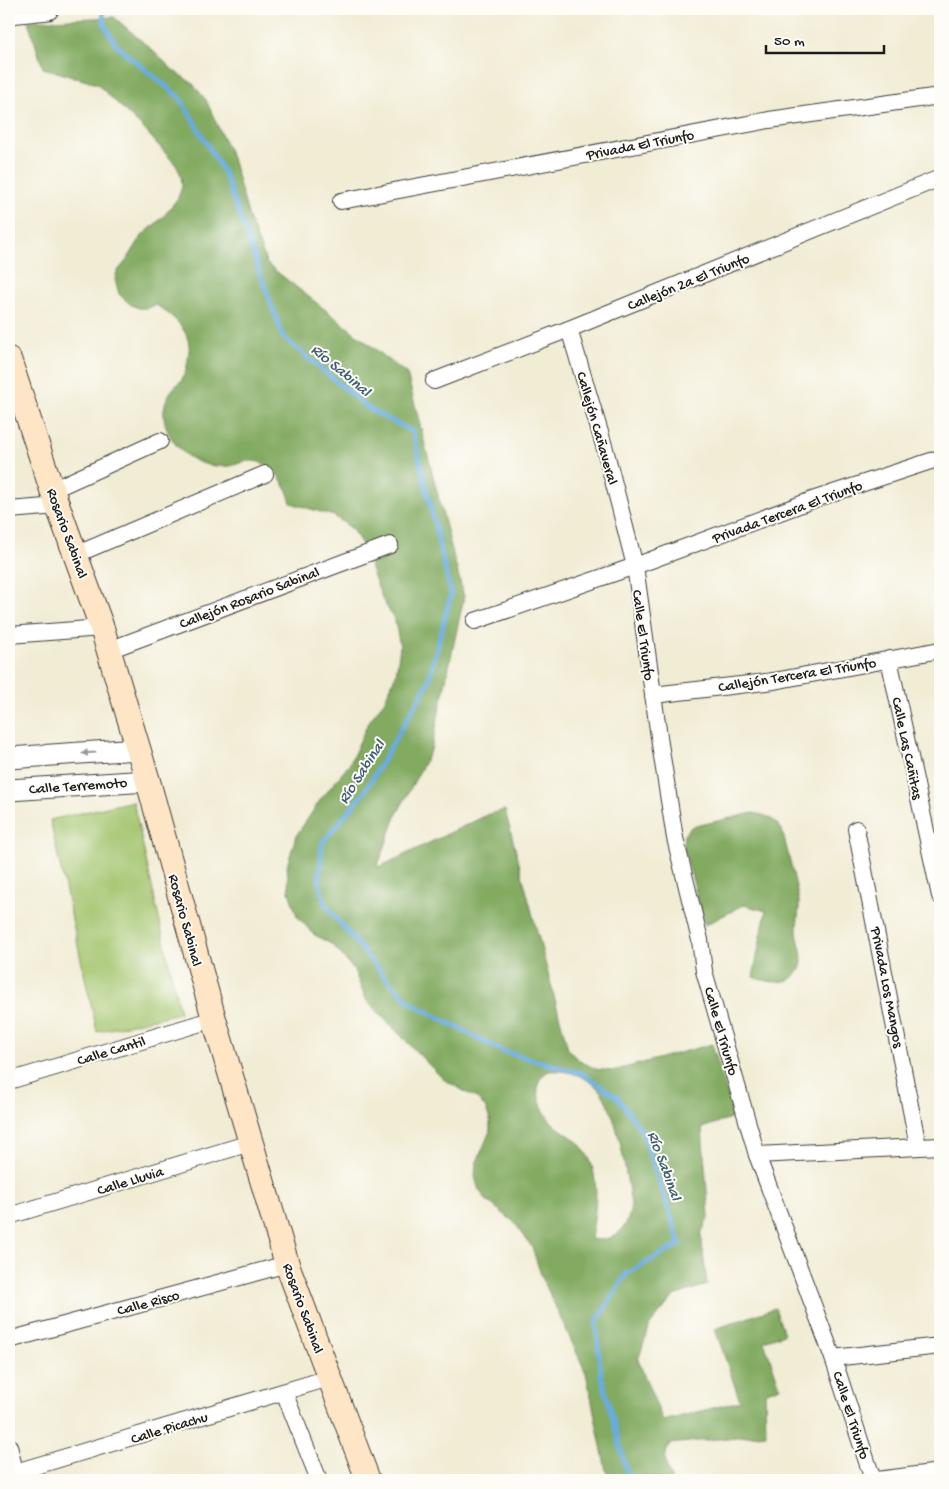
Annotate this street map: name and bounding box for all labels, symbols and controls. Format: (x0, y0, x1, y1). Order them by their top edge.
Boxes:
scale bar (766, 22, 884, 54)
text: 50 m (774, 33, 805, 51)
street label: Privada El Triunfo (584, 127, 696, 165)
street label: Callejón 2a El Triunfo (625, 250, 753, 316)
water label: Río Sabinal (306, 341, 375, 403)
street label: Callejón Cañaveral (571, 370, 621, 487)
street label: Privada Tercera El Triunfo (709, 477, 865, 549)
street label: Rosario Sabinal (41, 486, 91, 581)
street label: Callejón Rosario Sabinal (177, 564, 322, 634)
street label: Calle El Triunfo (627, 589, 657, 682)
street label: Callejón Tercera El Triunfo (717, 655, 878, 697)
street label: Calle Las Cañitas (886, 696, 926, 802)
water label: Río Sabinal (335, 736, 391, 808)
one-way arrow (81, 749, 97, 757)
street label: Calle Terremoto (28, 775, 128, 799)
street label: Rosario Sabinal (163, 872, 205, 969)
street label: Privada Los Mangos (865, 925, 907, 1050)
street label: Calle El Triunfo (699, 985, 741, 1078)
street label: Calle Cantil (75, 1033, 148, 1071)
water label: Río Sabinal (641, 1129, 684, 1205)
street label: Calle Lluvia (95, 1163, 167, 1201)
street label: Rosario Sabinal (277, 1261, 327, 1356)
street label: Calle Risco (115, 1287, 182, 1321)
street label: Calle El Triunfo (827, 1369, 873, 1462)
street label: Calle Picachu (129, 1409, 210, 1449)

